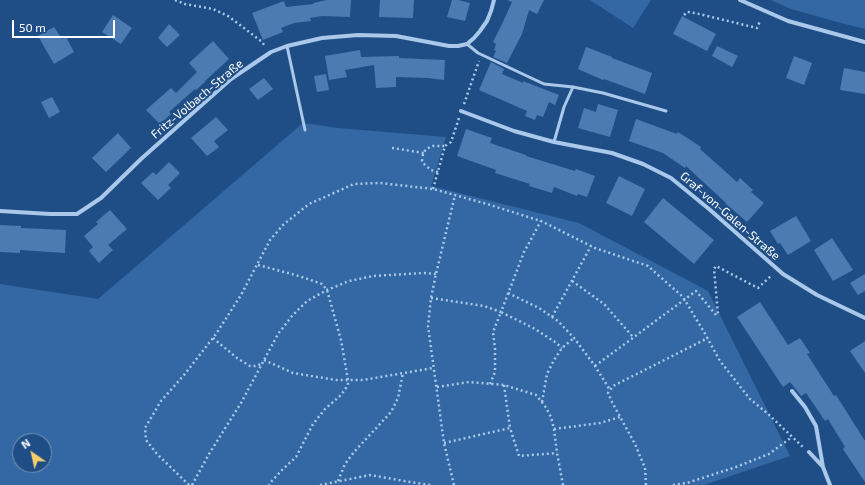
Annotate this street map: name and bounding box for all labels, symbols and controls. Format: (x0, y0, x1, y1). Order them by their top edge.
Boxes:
scale bar (14, 12, 117, 38)
text: 50 m (19, 20, 46, 34)
street label: Fritz-Volbach-Straße (148, 56, 246, 142)
street label: Graf-von-Galen-Straße (677, 169, 783, 263)
north arrow (12, 433, 52, 473)
text: N (19, 436, 32, 451)

